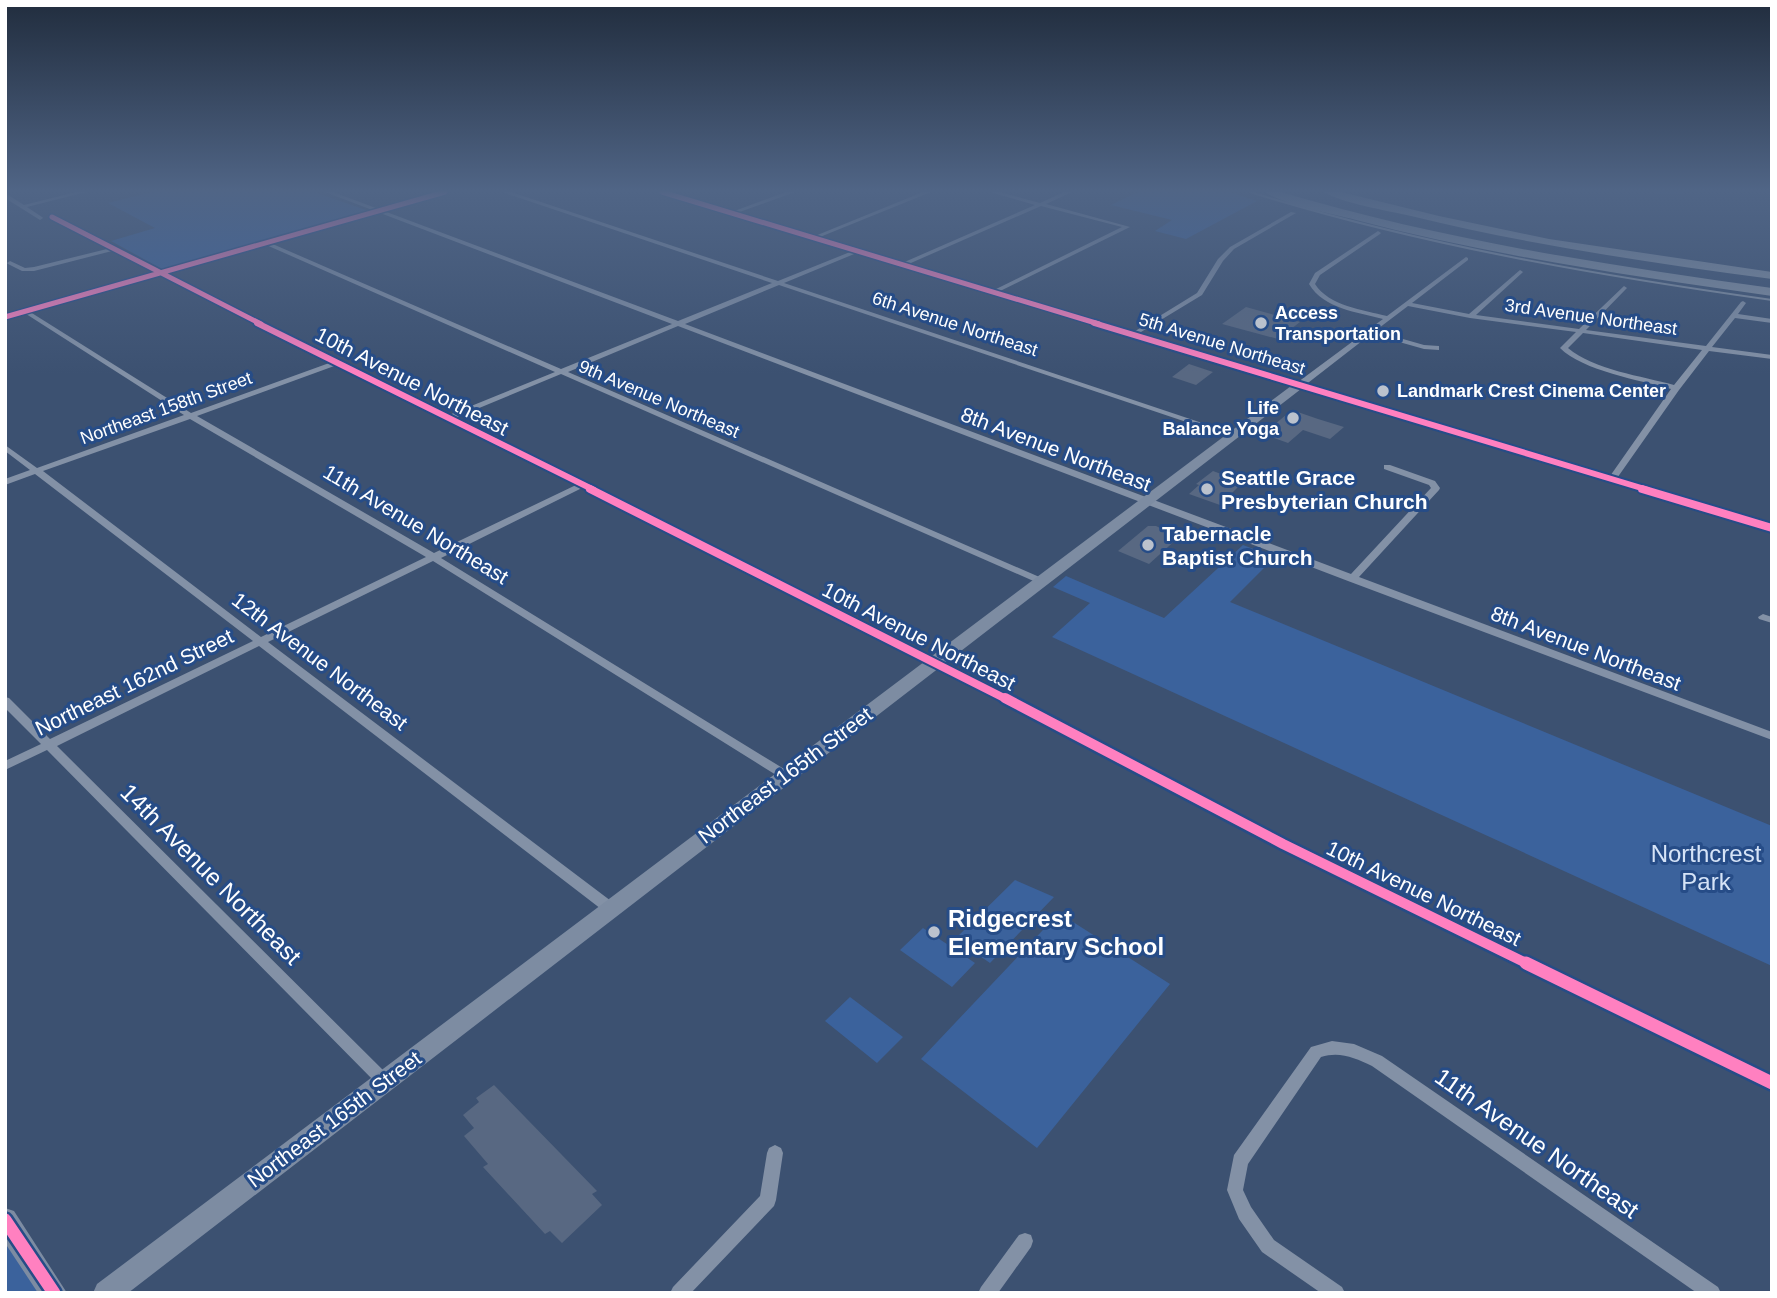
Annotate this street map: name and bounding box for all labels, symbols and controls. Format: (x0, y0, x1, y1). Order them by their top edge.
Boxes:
street label: 6th Avenue Northeast (870, 288, 1040, 360)
street label: 3rd Avenue Northeast (1504, 295, 1678, 339)
place label: Access Transportation (1275, 303, 1401, 344)
street label: 5th Avenue Northeast (1136, 309, 1308, 379)
marker: Access Transportation (1253, 315, 1269, 331)
street label: 10th Avenue Northeast (312, 322, 512, 440)
street label: 9th Avenue Northeast (576, 356, 742, 442)
street label: Northeast 158th Street (77, 368, 255, 448)
place label: Landmark Crest Cinema Center (1397, 381, 1666, 401)
marker: Landmark Crest Cinema Center (1375, 383, 1391, 399)
place label: Life Balance Yoga (1163, 398, 1280, 439)
street label: 8th Avenue Northeast (958, 402, 1154, 496)
marker: Life Balance Yoga (1285, 410, 1301, 426)
street label: 11th Avenue Northeast (319, 460, 513, 588)
place label: Seattle Grace Presbyterian Church (1221, 466, 1428, 513)
marker: Seattle Grace Presbyterian Church (1199, 481, 1215, 497)
place label: Tabernacle Baptist Church (1162, 522, 1313, 569)
marker: Tabernacle Baptist Church (1140, 537, 1156, 553)
street label: 10th Avenue Northeast (819, 577, 1019, 695)
street label: 12th Avenue Northeast (228, 588, 412, 734)
street label: 8th Avenue Northeast (1488, 601, 1684, 695)
street label: Northeast 162nd Street (31, 624, 237, 740)
street label: Northeast 165th Street (694, 702, 876, 848)
street label: 14th Avenue Northeast (115, 778, 307, 970)
street label: 10th Avenue Northeast (1323, 836, 1525, 950)
park label: Northcrest Park (1651, 840, 1762, 895)
place label: Ridgecrest Elementary School (948, 905, 1164, 960)
marker: Ridgecrest Elementary School (926, 924, 942, 940)
street label: Northeast 165th Street (243, 1046, 425, 1192)
street label: 11th Avenue Northeast (1430, 1063, 1644, 1224)

